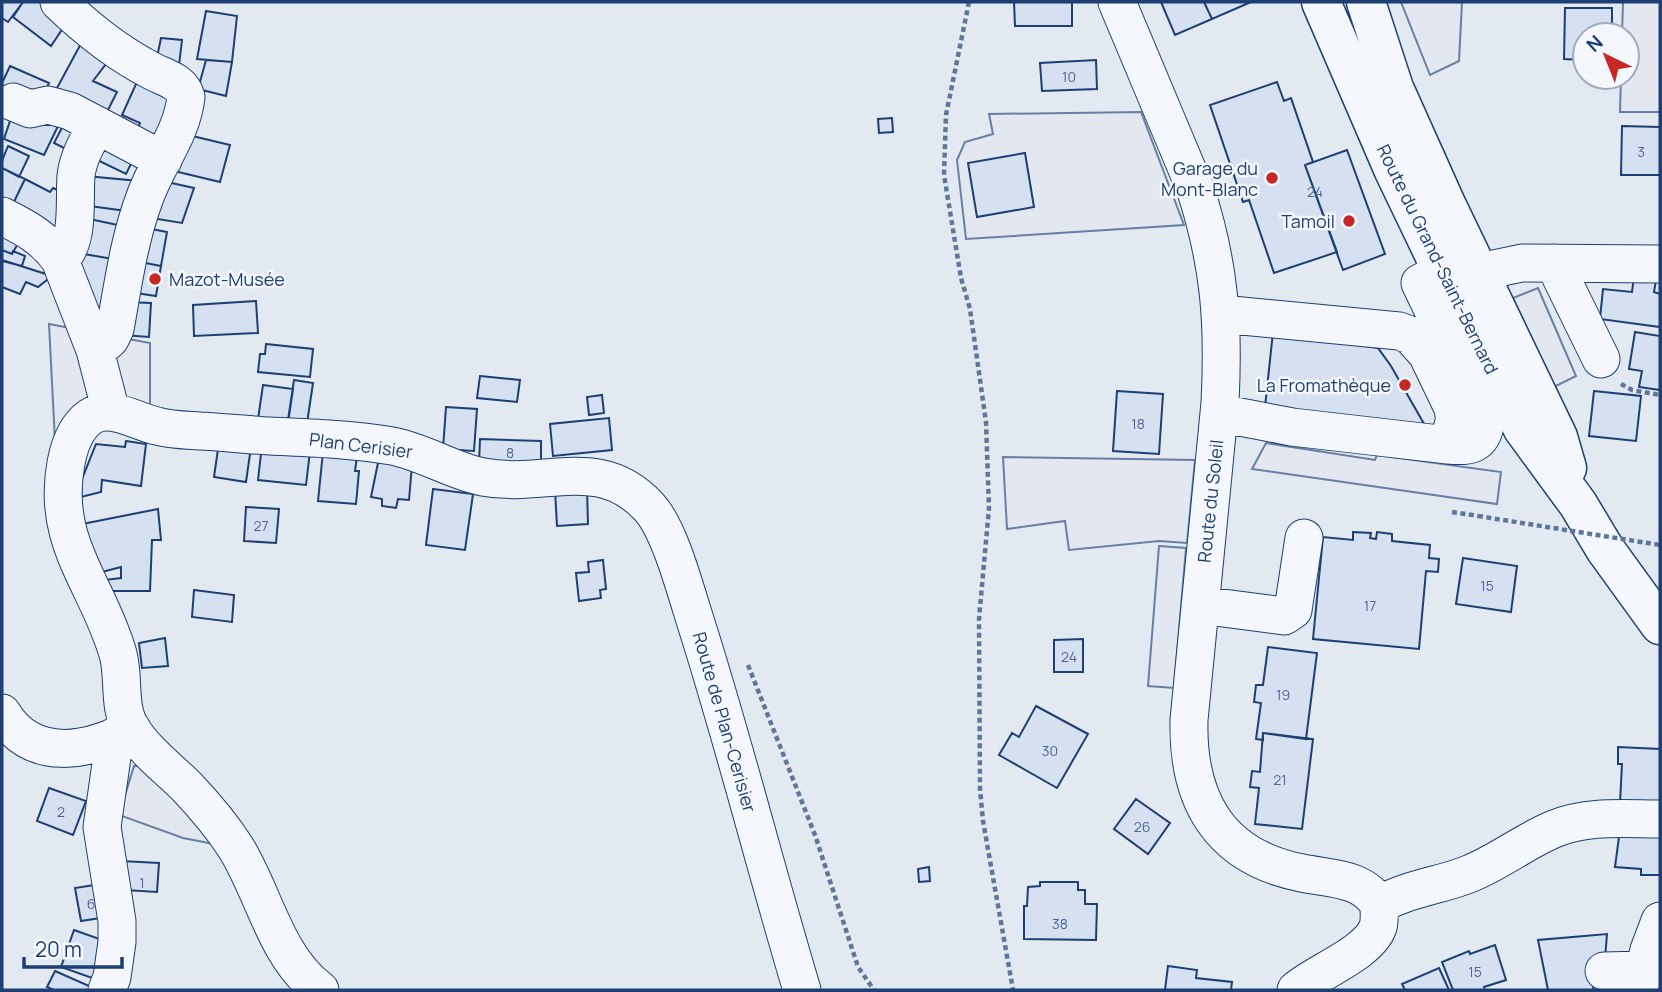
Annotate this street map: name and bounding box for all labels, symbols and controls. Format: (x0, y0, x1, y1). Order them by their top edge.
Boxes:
north arrow (1571, 21, 1641, 91)
text: N (1581, 29, 1608, 58)
house number: 10 (1062, 67, 1076, 86)
street label: Route du Grand-Saint-Bernard (1372, 140, 1504, 378)
house number: 3 (1637, 142, 1645, 161)
place label: Garage du Mont-Blanc (1161, 156, 1258, 201)
marker: Garage du Mont-Blanc (1264, 170, 1280, 186)
house number: 24 (1307, 182, 1323, 201)
place label: Tamoil (1281, 209, 1335, 233)
marker: Tamoil (1341, 213, 1357, 229)
place label: Mazot-Musée (169, 267, 285, 291)
marker: Mazot-Musée (147, 271, 163, 287)
place label: La Fromathèque (1257, 373, 1391, 397)
marker: La Fromathèque (1397, 377, 1413, 393)
house number: 18 (1131, 414, 1145, 433)
street label: Plan Cerisier (308, 427, 415, 463)
street label: Route du Soleil (1192, 438, 1228, 564)
house number: 8 (506, 443, 514, 462)
house number: 27 (253, 516, 269, 535)
house number: 15 (1480, 576, 1494, 595)
house number: 17 (1364, 596, 1376, 615)
street label: Route de Plan-Cerisier (688, 629, 762, 815)
house number: 24 (1061, 647, 1077, 666)
house number: 19 (1276, 685, 1290, 704)
house number: 30 (1042, 741, 1058, 760)
house number: 21 (1273, 770, 1287, 789)
house number: 2 (57, 802, 65, 821)
house number: 26 (1134, 817, 1150, 836)
house number: 1 (139, 873, 145, 892)
house number: 6 (87, 894, 95, 913)
house number: 38 (1052, 914, 1068, 933)
scale bar (24, 926, 122, 970)
text: 20 m (35, 935, 82, 963)
house number: 15 (1468, 962, 1482, 981)

